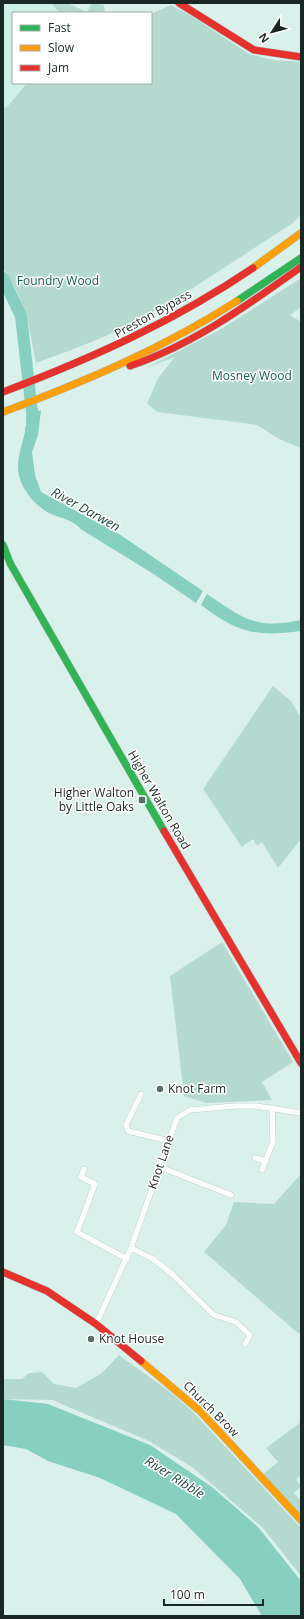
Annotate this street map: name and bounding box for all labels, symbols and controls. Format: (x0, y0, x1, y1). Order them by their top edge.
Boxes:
legend (12, 12, 152, 84)
north arrow (252, 12, 292, 52)
text: Fast (48, 19, 71, 36)
text: N (255, 30, 272, 46)
text: Slow (48, 39, 75, 56)
text: Jam (47, 59, 69, 76)
park label: Foundry Wood (17, 272, 99, 289)
street label: Preston Bypass (111, 285, 195, 342)
park label: Mosney Wood (212, 367, 292, 384)
water label: River Darwen (48, 483, 124, 535)
street label: Higher Walton Road (124, 747, 195, 852)
place label: Higher Walton by Little Oaks (54, 784, 134, 815)
marker: Higher Walton by Little Oaks (137, 795, 147, 805)
place label: Knot Farm (168, 1080, 226, 1097)
marker: Knot Farm (155, 1084, 165, 1094)
street label: Knot Lane (143, 1132, 178, 1191)
place label: Knot House (99, 1330, 164, 1347)
marker: Knot House (86, 1334, 96, 1344)
street label: Church Brow (180, 1377, 244, 1441)
water label: River Ribble (142, 1452, 209, 1503)
scale bar (164, 1581, 263, 1607)
text: 100 m (170, 1586, 205, 1603)

